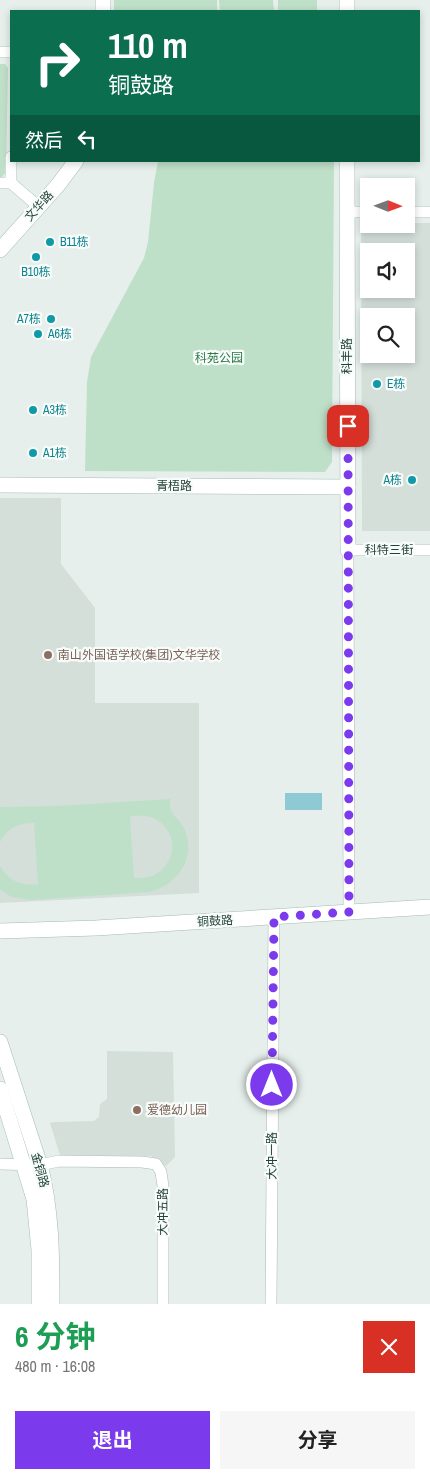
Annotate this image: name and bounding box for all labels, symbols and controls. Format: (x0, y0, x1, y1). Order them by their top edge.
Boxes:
text: 110 m (108, 22, 188, 69)
icon: right (25, 30, 90, 95)
text: 铜鼓路 (108, 70, 174, 100)
icon: left (73, 125, 101, 153)
text: 然后 (25, 127, 63, 153)
north arrow (360, 178, 415, 232)
map controls (360, 178, 415, 363)
street label: 文华路 (21, 187, 57, 225)
place label: B11栋 (60, 234, 89, 250)
marker: B11栋 (44, 236, 56, 248)
button: sound (360, 243, 415, 298)
marker: B10栋 (30, 251, 42, 263)
place label: B10栋 (21, 264, 51, 280)
button: search (360, 308, 415, 363)
place label: A7栋 (16, 311, 41, 327)
marker: A7栋 (45, 313, 57, 325)
place label: A6栋 (47, 326, 72, 342)
marker: A6栋 (32, 328, 44, 340)
street label: 科丰路 (339, 338, 355, 374)
park label: 科苑公园 (195, 350, 243, 366)
place label: E栋 (387, 376, 406, 392)
marker: E栋 (371, 378, 383, 390)
place label: A3栋 (42, 402, 67, 418)
marker: A3栋 (27, 404, 39, 416)
pin (327, 405, 369, 447)
icon: arrive (334, 412, 362, 440)
place label: A1栋 (42, 445, 67, 461)
marker: A1栋 (27, 447, 39, 459)
place label: A栋 (382, 472, 402, 488)
marker: A栋 (406, 474, 418, 486)
street label: 青梧路 (156, 478, 192, 494)
street label: 科特三街 (365, 542, 413, 558)
place label: 南山外国语学校(集团)文华学校 (58, 647, 221, 663)
marker: 南山外国语学校(集团)文华学校 (42, 649, 54, 661)
street label: 铜鼓路 (197, 912, 233, 930)
position arrow (245, 1058, 297, 1110)
place label: 爱德幼儿园 (147, 1102, 207, 1118)
marker: 爱德幼儿园 (131, 1104, 143, 1116)
street label: 大冲一路 (264, 1132, 280, 1180)
street label: 金铜路 (28, 1151, 52, 1189)
street label: 大冲五路 (155, 1188, 171, 1236)
text: 6 分钟 (15, 1316, 96, 1356)
button: close (363, 1321, 415, 1373)
text: 480 m · 16:08 (15, 1355, 95, 1377)
button: 退出 (15, 1411, 210, 1469)
button: 分享 (220, 1411, 415, 1469)

